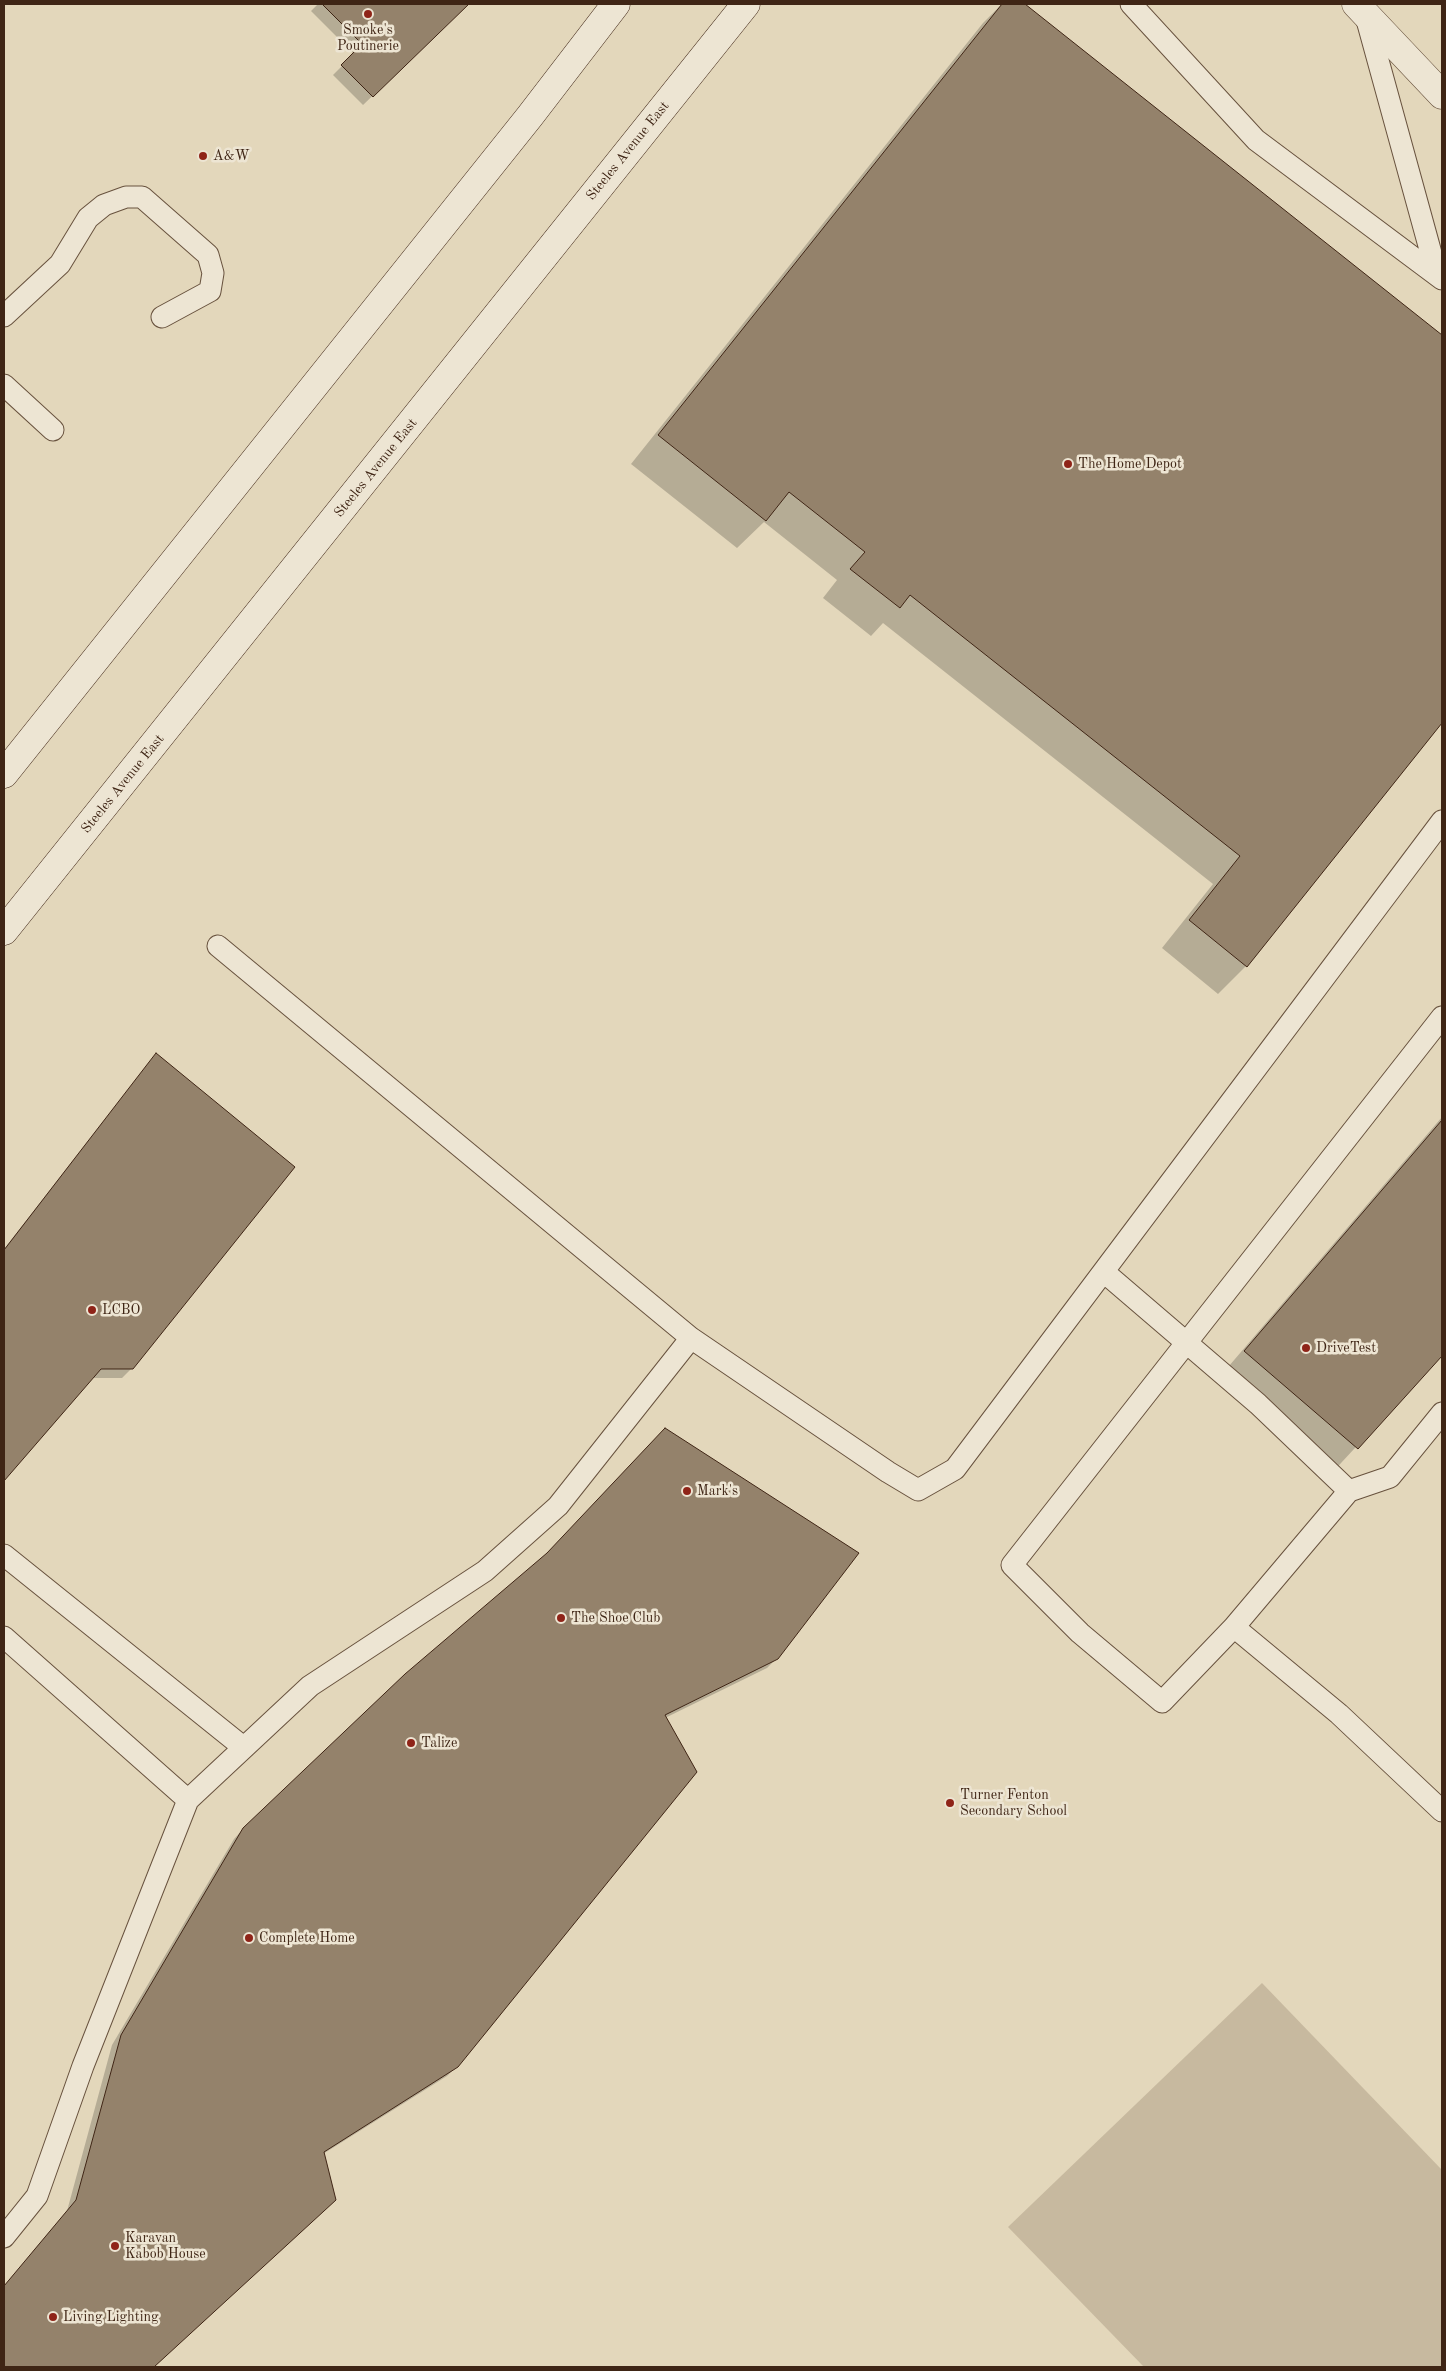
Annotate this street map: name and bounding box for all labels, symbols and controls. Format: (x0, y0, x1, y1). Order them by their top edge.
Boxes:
marker: Smoke's Poutinerie (362, 8, 374, 20)
place label: Smoke's Poutinerie (337, 22, 399, 54)
street label: Steeles Avenue East (583, 98, 673, 204)
place label: A&W (213, 148, 250, 164)
marker: A&W (197, 150, 209, 162)
street label: Steeles Avenue East (331, 415, 421, 521)
place label: The Home Depot (1078, 456, 1182, 472)
marker: The Home Depot (1062, 458, 1074, 470)
street label: Steeles Avenue East (78, 731, 168, 837)
place label: LCBO (102, 1302, 140, 1318)
marker: LCBO (86, 1304, 98, 1316)
place label: DriveTest (1316, 1340, 1376, 1356)
marker: DriveTest (1300, 1342, 1312, 1354)
place label: Mark's (697, 1483, 738, 1499)
marker: Mark's (681, 1485, 693, 1497)
place label: The Shoe Club (571, 1610, 660, 1626)
marker: The Shoe Club (555, 1612, 567, 1624)
place label: Talize (421, 1735, 457, 1751)
marker: Talize (405, 1737, 417, 1749)
place label: Turner Fenton Secondary School (960, 1787, 1067, 1820)
marker: Turner Fenton Secondary School (944, 1797, 956, 1809)
place label: Complete Home (259, 1930, 355, 1946)
marker: Complete Home (243, 1932, 255, 1944)
place label: Karavan Kabob House (125, 2230, 206, 2262)
marker: Karavan Kabob House (109, 2240, 121, 2252)
place label: Living Lighting (63, 2309, 159, 2325)
marker: Living Lighting (47, 2311, 59, 2323)

